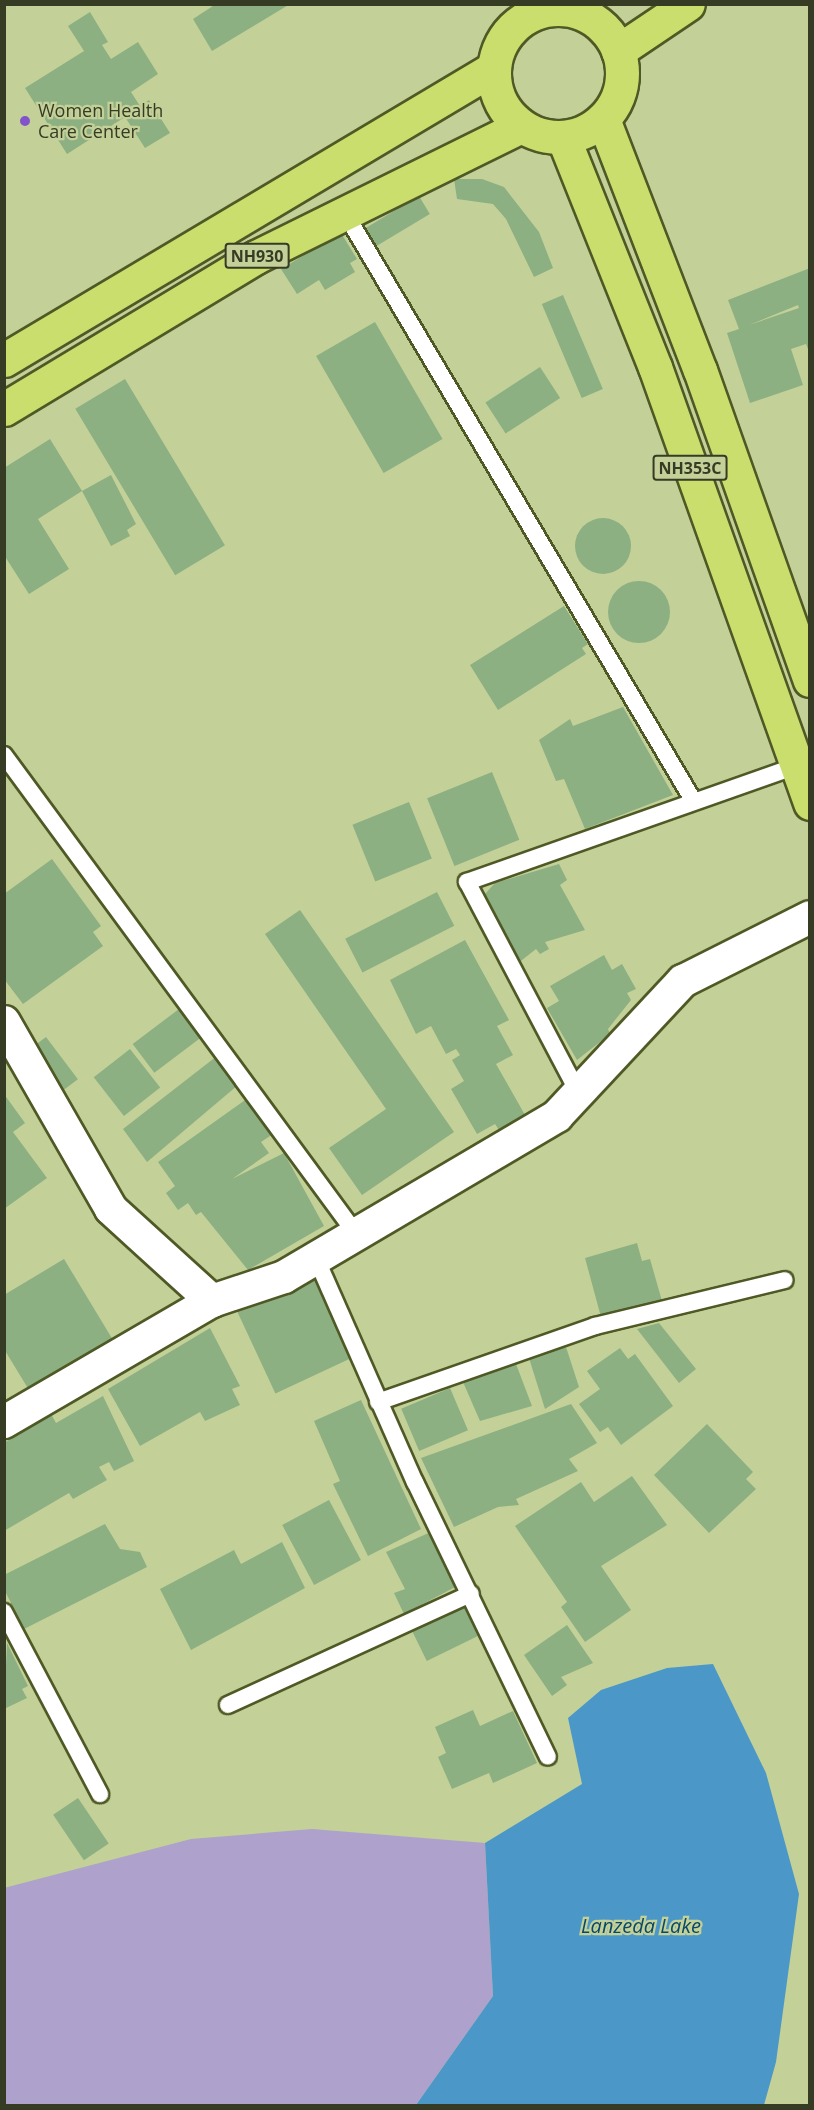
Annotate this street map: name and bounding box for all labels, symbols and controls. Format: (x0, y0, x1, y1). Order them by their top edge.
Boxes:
place label: Women Health Care Center (38, 100, 163, 142)
marker: Women Health Care Center (16, 112, 34, 130)
road number: NH930 (224, 243, 290, 269)
road number: NH353C (652, 455, 728, 481)
water label: Lanzeda Lake (581, 1913, 701, 1937)

